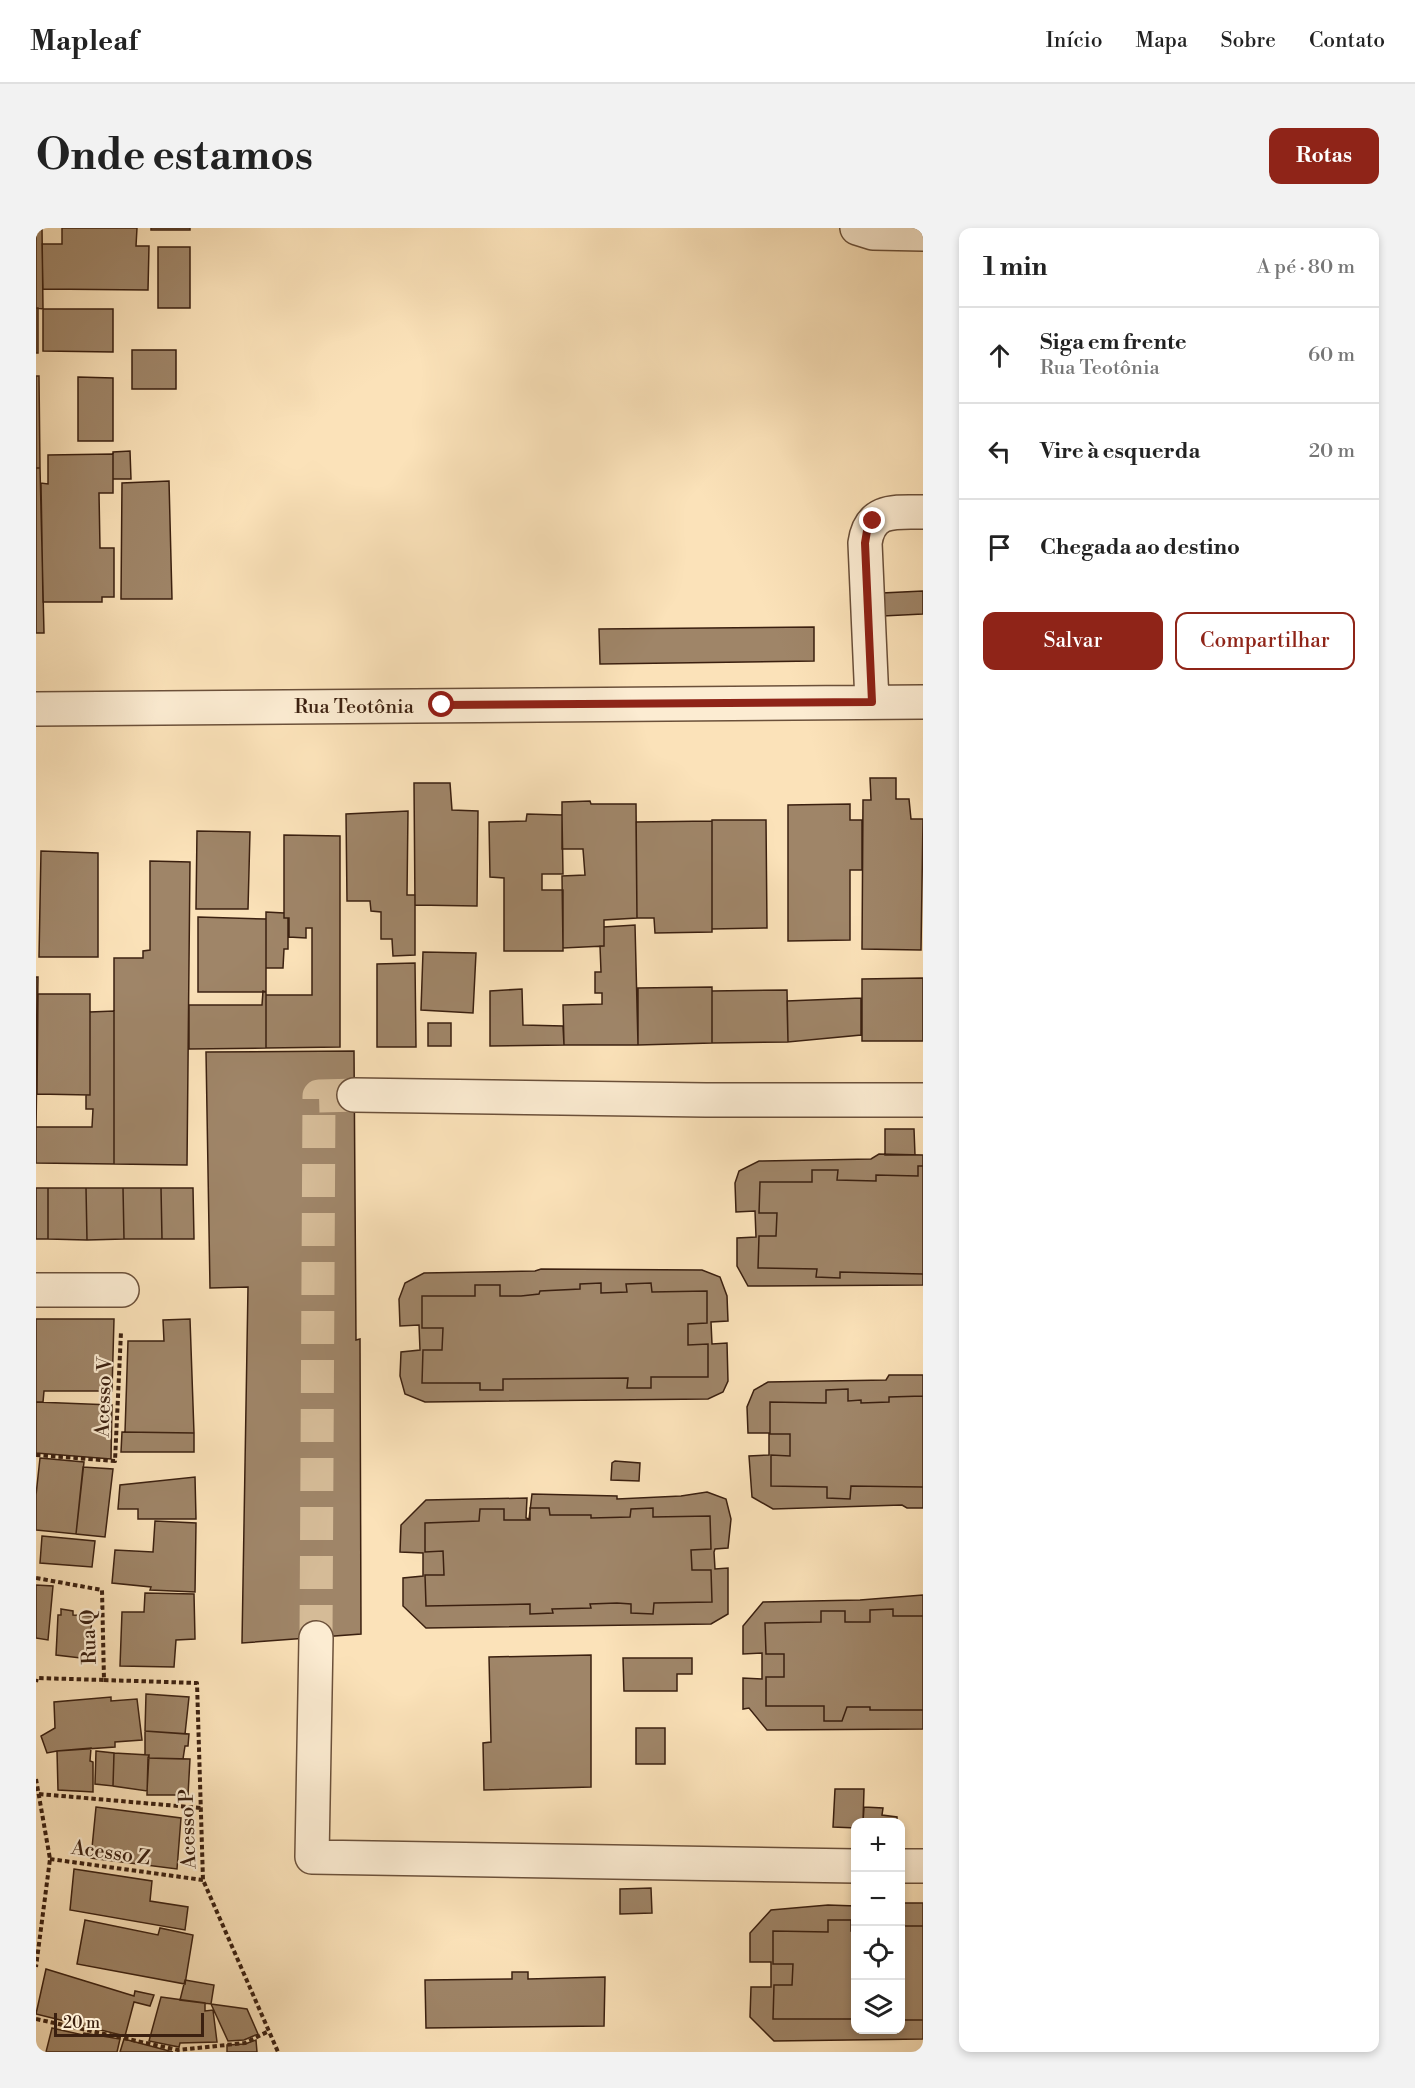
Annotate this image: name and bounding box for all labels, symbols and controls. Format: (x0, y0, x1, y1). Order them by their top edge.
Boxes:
text: Mapleaf (30, 24, 138, 59)
text: Início (1046, 28, 1103, 54)
text: Mapa (1136, 28, 1188, 54)
text: Sobre (1221, 28, 1276, 54)
text: Contato (1309, 28, 1385, 54)
button: Rotas (1269, 128, 1379, 184)
text: Onde estamos (36, 130, 313, 183)
text: 1 min (983, 251, 1048, 283)
text: A pé · 80 m (1257, 255, 1355, 280)
text: Siga em frente (1040, 329, 1187, 356)
icon: ahead (983, 339, 1016, 372)
text: 60 m (1308, 343, 1355, 368)
text: Rua Teotônia (1040, 356, 1160, 381)
icon: left (983, 435, 1016, 468)
text: Vire à esquerda (1040, 438, 1200, 465)
text: 20 m (1309, 439, 1355, 464)
route end (859, 507, 885, 533)
icon: arrive (983, 531, 1016, 564)
text: Chegada ao destino (1040, 534, 1240, 561)
button: Salvar (983, 612, 1163, 670)
button: Compartilhar (1175, 612, 1355, 670)
route start (428, 691, 454, 717)
street label: Rua Teotônia (294, 695, 415, 720)
street label: Acesso V (91, 1356, 118, 1439)
street label: Rua Q (76, 1609, 103, 1665)
street label: Acesso P (175, 1788, 202, 1870)
map controls (851, 1818, 905, 2034)
button: + (851, 1818, 905, 1872)
street label: Acesso Z (69, 1835, 152, 1871)
button: − (851, 1872, 905, 1926)
button: locate (851, 1926, 905, 1980)
button: layers (851, 1980, 905, 2034)
scale bar (54, 2010, 204, 2038)
text: 20 m (63, 2013, 100, 2033)

